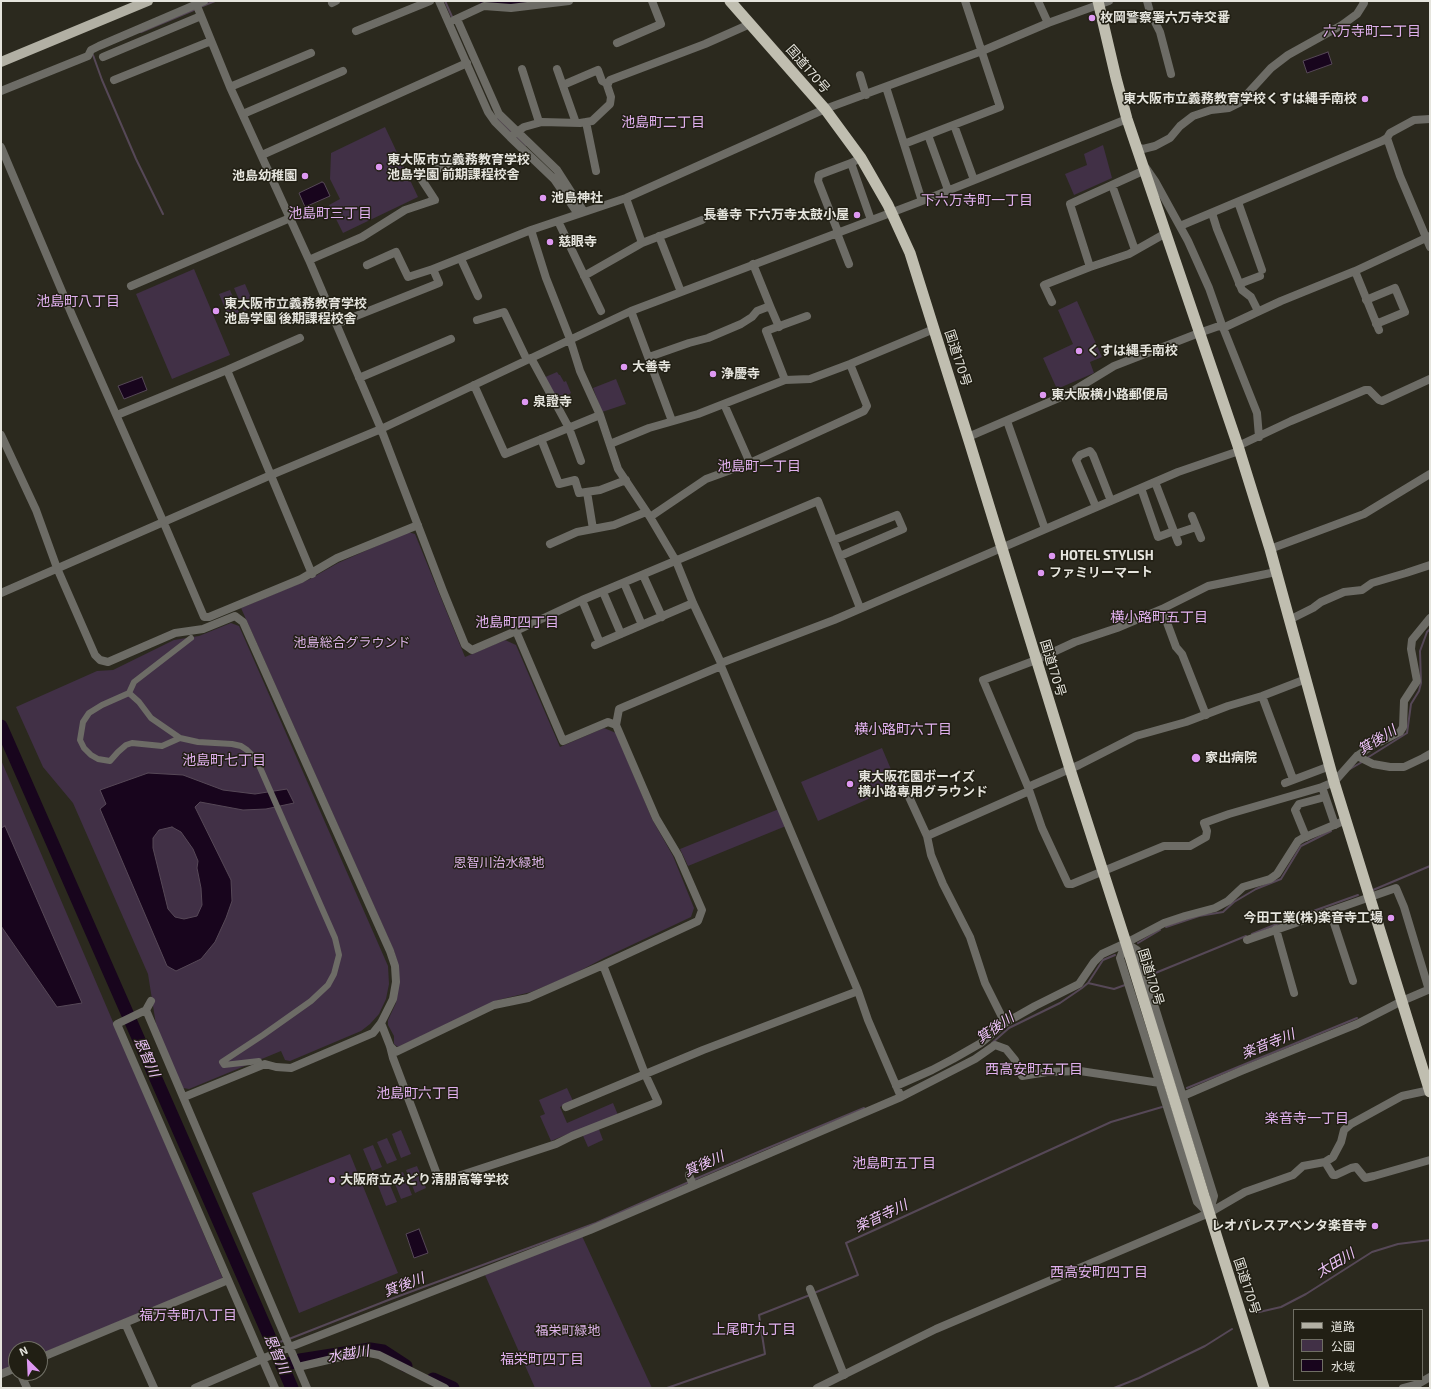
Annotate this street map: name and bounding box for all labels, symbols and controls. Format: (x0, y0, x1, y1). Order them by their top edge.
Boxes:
place label: 枚岡警察署六万寺交番 (1100, 10, 1230, 26)
marker: 枚岡警察署六万寺交番 (1087, 13, 1097, 23)
district label: 六万寺町二丁目 (1323, 23, 1421, 39)
street label: 国道170号 (783, 42, 833, 96)
place label: 東大阪市立義務教育学校くすは縄手南校 (1123, 91, 1357, 107)
marker: 東大阪市立義務教育学校くすは縄手南校 (1360, 94, 1370, 104)
district label: 池島町二丁目 (621, 114, 705, 130)
place label: 東大阪市立義務教育学校 池島学園 前期課程校舎 (387, 152, 530, 183)
marker: 東大阪市立義務教育学校 池島学園 前期課程校舎 (374, 162, 384, 172)
place label: 池島幼稚園 (232, 168, 297, 184)
marker: 池島幼稚園 (300, 171, 310, 181)
place label: 池島神社 (551, 190, 603, 206)
district label: 下六万寺町一丁目 (921, 192, 1033, 208)
marker: 池島神社 (538, 193, 548, 203)
district label: 池島町三丁目 (288, 205, 372, 221)
place label: 長善寺 下六万寺太鼓小屋 (703, 207, 849, 223)
marker: 長善寺 下六万寺太鼓小屋 (852, 210, 862, 220)
place label: 慈眼寺 (558, 234, 597, 250)
marker: 慈眼寺 (545, 237, 555, 247)
district label: 池島町八丁目 (36, 293, 120, 309)
place label: 東大阪市立義務教育学校 池島学園 後期課程校舎 (224, 296, 367, 327)
marker: 東大阪市立義務教育学校 池島学園 後期課程校舎 (211, 306, 221, 316)
street label: 国道170号 (942, 328, 974, 388)
place label: くすは縄手南校 (1087, 343, 1178, 359)
marker: くすは縄手南校 (1074, 346, 1084, 356)
place label: 大善寺 (632, 359, 671, 375)
marker: 大善寺 (619, 362, 629, 372)
place label: 浄慶寺 (721, 366, 760, 382)
marker: 浄慶寺 (708, 369, 718, 379)
place label: 東大阪横小路郵便局 (1051, 387, 1168, 403)
marker: 東大阪横小路郵便局 (1038, 390, 1048, 400)
place label: 泉證寺 (533, 394, 572, 410)
marker: 泉證寺 (520, 397, 530, 407)
district label: 池島町一丁目 (717, 458, 801, 474)
place label: HOTEL STYLISH (1060, 548, 1154, 564)
marker: HOTEL STYLISH (1047, 551, 1057, 561)
place label: ファミリーマート (1049, 565, 1153, 581)
marker: ファミリーマート (1036, 568, 1046, 578)
district label: 横小路町五丁目 (1110, 609, 1208, 625)
district label: 池島町四丁目 (475, 614, 559, 630)
park label: 池島総合グラウンド (294, 635, 410, 651)
street label: 国道170号 (1037, 638, 1069, 698)
district label: 横小路町六丁目 (854, 721, 952, 737)
water label: 箕後川 (1355, 722, 1399, 758)
place label: 家出病院 (1205, 750, 1257, 766)
district label: 池島町七丁目 (182, 752, 266, 768)
marker: 家出病院 (1190, 752, 1202, 764)
place label: 東大阪花園ボーイズ 横小路専用グラウンド (858, 769, 988, 800)
marker: 東大阪花園ボーイズ 横小路専用グラウンド (845, 779, 855, 789)
park label: 恩智川治水緑地 (454, 855, 544, 871)
place label: 今田工業(株)楽音寺工場 (1243, 910, 1383, 926)
marker: 今田工業(株)楽音寺工場 (1386, 913, 1396, 923)
street label: 国道170号 (1135, 947, 1167, 1007)
water label: 箕後川 (973, 1009, 1017, 1047)
water label: 楽音寺川 (1239, 1026, 1297, 1062)
water label: 恩智川 (131, 1034, 163, 1080)
district label: 西高安町五丁目 (985, 1061, 1083, 1077)
district label: 池島町六丁目 (376, 1085, 460, 1101)
district label: 楽音寺一丁目 (1265, 1110, 1349, 1126)
water label: 箕後川 (681, 1148, 727, 1180)
district label: 池島町五丁目 (852, 1155, 936, 1171)
place label: 大阪府立みどり清朋高等学校 (340, 1172, 509, 1188)
marker: 大阪府立みどり清朋高等学校 (327, 1175, 337, 1185)
water label: 楽音寺川 (852, 1197, 910, 1235)
place label: レオパレスアベンタ楽音寺 (1211, 1218, 1367, 1234)
marker: レオパレスアベンタ楽音寺 (1370, 1221, 1380, 1231)
water label: 太田川 (1313, 1245, 1357, 1281)
street label: 国道170号 (1231, 1256, 1263, 1316)
district label: 西高安町四丁目 (1050, 1264, 1148, 1280)
water label: 箕後川 (381, 1270, 427, 1300)
district label: 福万寺町八丁目 (139, 1307, 237, 1323)
legend (1293, 1309, 1423, 1381)
text: 道路 (1331, 1319, 1355, 1333)
district label: 上尾町九丁目 (712, 1321, 796, 1337)
park label: 福栄町緑地 (536, 1323, 600, 1339)
water label: 恩智川 (261, 1331, 293, 1377)
text: 公園 (1331, 1339, 1355, 1353)
north arrow (8, 1341, 48, 1381)
water label: 水越川 (326, 1342, 370, 1366)
text: N (17, 1343, 30, 1358)
district label: 福栄町四丁目 (500, 1351, 584, 1367)
text: 水域 (1331, 1359, 1355, 1373)

